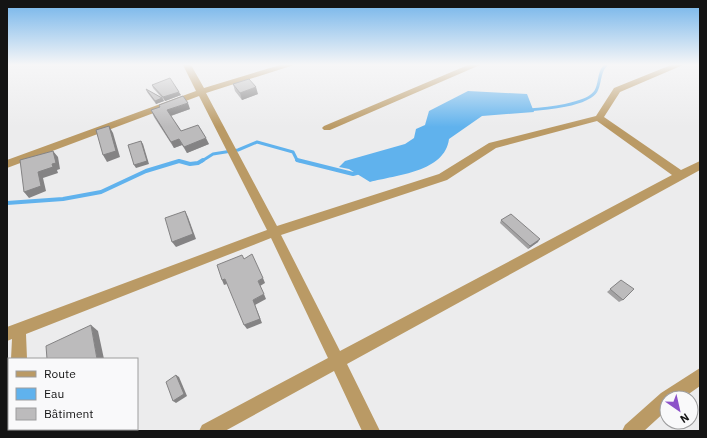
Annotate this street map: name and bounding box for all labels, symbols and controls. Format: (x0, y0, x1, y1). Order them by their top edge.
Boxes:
legend (8, 358, 138, 430)
text: Route (44, 366, 76, 381)
text: Eau (44, 386, 64, 401)
north arrow (659, 390, 699, 430)
text: Bâtiment (44, 406, 94, 421)
text: N (677, 410, 692, 426)

